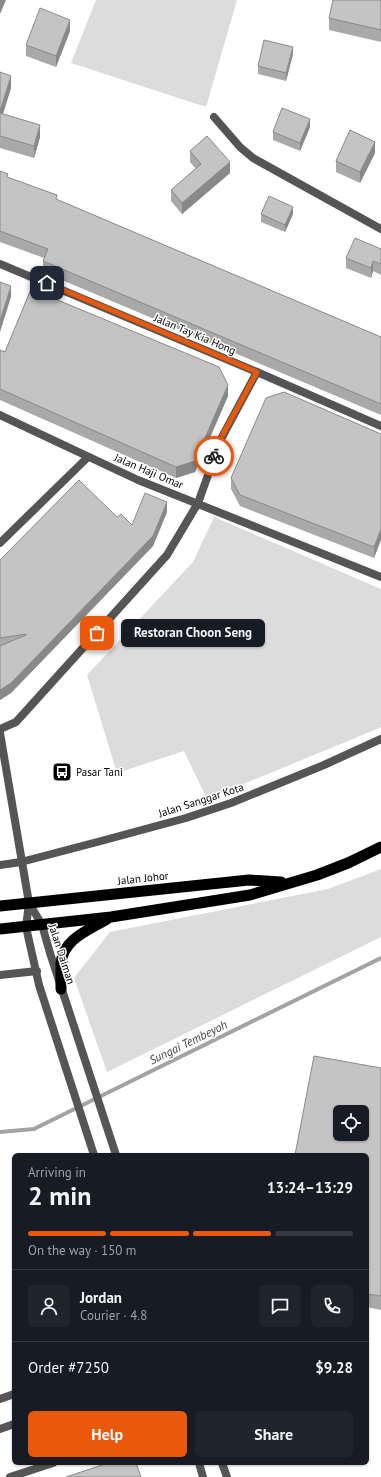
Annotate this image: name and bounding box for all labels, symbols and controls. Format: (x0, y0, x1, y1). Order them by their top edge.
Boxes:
pin (30, 266, 64, 300)
icon: home (36, 272, 58, 294)
street label: Jalan Tay Kia Hong (151, 310, 238, 358)
courier (194, 436, 234, 476)
icon: bike (203, 445, 225, 467)
street label: Jalan Haji Omar (111, 450, 186, 492)
pin (80, 616, 114, 650)
callout: Restoran Choon Seng (121, 619, 265, 647)
icon: bag (86, 622, 108, 644)
text: Restoran Choon Seng (134, 624, 252, 641)
bus stop icon: Pasar Tani (51, 761, 73, 783)
place label: Pasar Tani (76, 765, 123, 779)
street label: Jalan Sanggar Kota (156, 780, 245, 821)
street label: Jalan Johor (116, 868, 169, 888)
street label: Jalan Daiman (45, 921, 78, 986)
water label: Sungai Tembeyoh (146, 1017, 230, 1067)
map controls (333, 1105, 369, 1141)
button: locate (333, 1105, 369, 1141)
text: Arriving in (28, 1164, 86, 1181)
text: 13:24–13:29 (267, 1178, 353, 1197)
text: 2 min (28, 1179, 91, 1212)
text: On the way · 150 m (28, 1242, 136, 1259)
button: person (28, 1285, 70, 1327)
button: chat (259, 1285, 301, 1327)
button: phone (311, 1285, 353, 1327)
text: Jordan (80, 1288, 122, 1307)
text: Courier · 4.8 (80, 1307, 147, 1324)
text: Order #7250 (28, 1358, 109, 1377)
text: $9.28 (315, 1358, 353, 1377)
button: Help (28, 1411, 187, 1457)
button: Share (195, 1411, 353, 1457)

